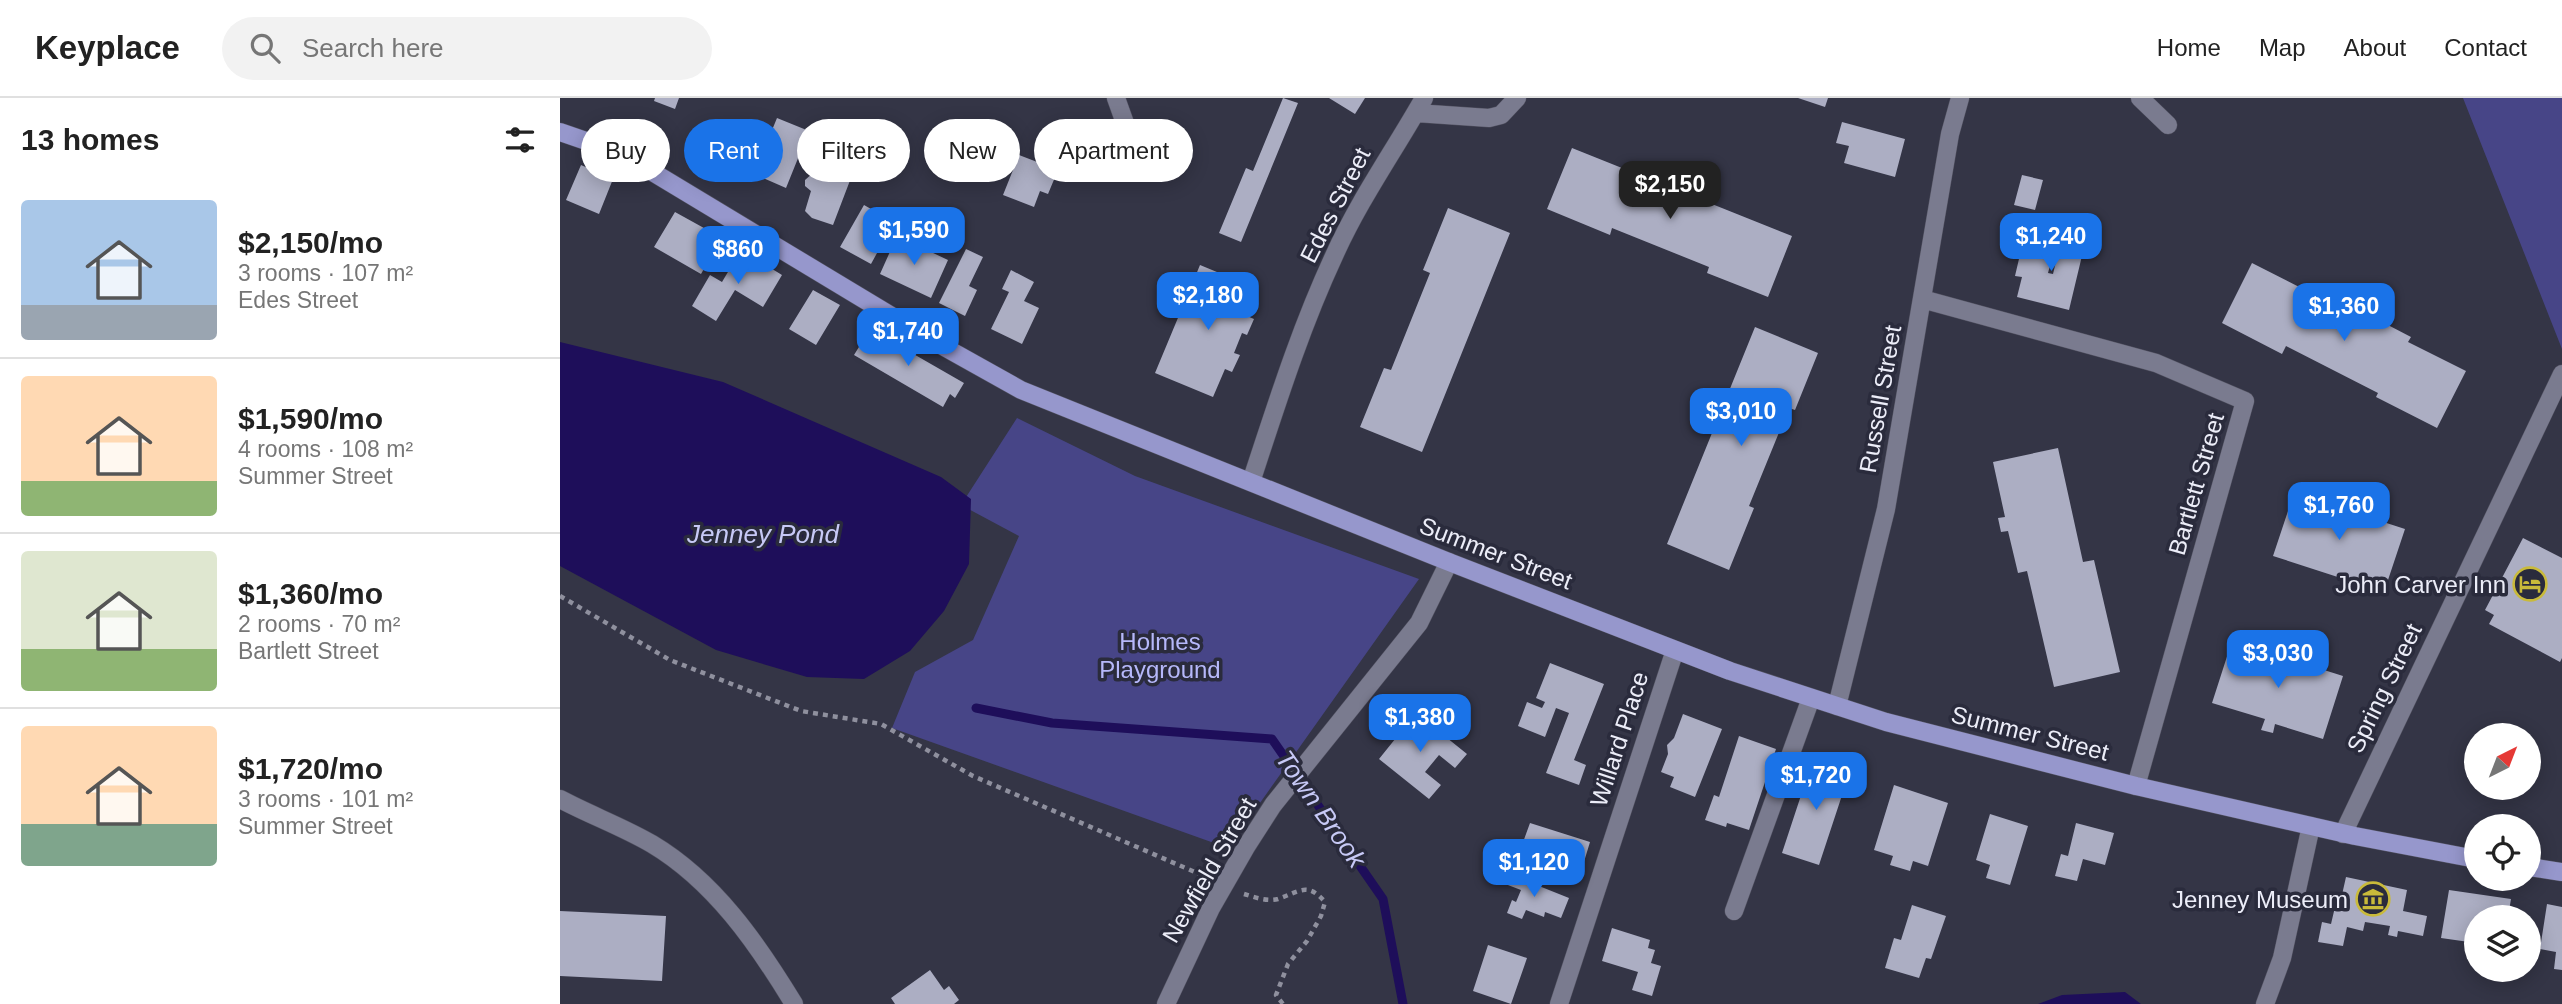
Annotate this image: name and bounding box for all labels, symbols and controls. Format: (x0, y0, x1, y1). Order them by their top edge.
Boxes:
search box (222, 17, 712, 80)
text: Keyplace (35, 29, 180, 66)
icon: search (246, 29, 284, 67)
text: Search here (302, 33, 444, 63)
text: Home (2157, 34, 2221, 61)
text: Map (2259, 34, 2306, 61)
text: About (2344, 34, 2406, 61)
text: Contact (2444, 34, 2527, 61)
chip: Buy (581, 119, 670, 182)
chip: Rent (684, 119, 783, 182)
chip: Filters (797, 119, 910, 182)
chip: New (924, 119, 1020, 182)
chip: Apartment (1034, 119, 1193, 182)
icon: filters (501, 121, 539, 159)
text: 13 homes (21, 123, 159, 156)
street label: Edes Street (1295, 143, 1376, 267)
pin: $2,150 (1613, 162, 1727, 221)
text: $2,150 (1635, 171, 1705, 197)
pin: $1,590 (857, 208, 971, 267)
pin: $1,240 (1994, 214, 2108, 273)
text: $1,590 (879, 217, 949, 243)
text: $1,240 (2016, 223, 2086, 249)
text: $2,150/mo (238, 226, 383, 259)
pin: $860 (697, 226, 779, 286)
icon: home (77, 228, 161, 312)
text: $860 (712, 236, 764, 262)
text: 3 rooms · 107 m² (238, 260, 413, 286)
pin: $2,180 (1151, 272, 1265, 332)
text: $2,180 (1173, 282, 1243, 308)
pin: $1,360 (2287, 284, 2401, 343)
text: Edes Street (238, 287, 358, 313)
text: $1,360 (2309, 293, 2379, 319)
pin: $1,740 (851, 308, 965, 368)
text: $1,740 (873, 318, 943, 344)
street label: Russell Street (1854, 323, 1906, 475)
pin: $3,010 (1684, 388, 1798, 448)
text: $3,010 (1706, 398, 1776, 424)
text: $1,590/mo (238, 402, 383, 435)
icon: home (77, 404, 161, 488)
street label: Bartlett Street (2163, 409, 2229, 558)
text: 4 rooms · 108 m² (238, 436, 413, 462)
text: Summer Street (238, 463, 393, 489)
pin: $1,760 (2282, 482, 2396, 542)
text: $1,760 (2304, 492, 2374, 518)
street label: Summer Street (1416, 511, 1576, 595)
water label: Jenney Pond (686, 519, 840, 549)
hotel icon: John Carver Inn (2511, 565, 2549, 603)
place label: John Carver Inn (2335, 571, 2506, 598)
text: $1,360/mo (238, 577, 383, 610)
icon: home (77, 579, 161, 663)
text: 2 rooms · 70 m² (238, 611, 400, 637)
street label: Spring Street (2341, 619, 2427, 757)
park label: Holmes Playground (1099, 628, 1221, 683)
pin: $3,030 (2221, 630, 2335, 690)
text: Bartlett Street (238, 638, 379, 664)
text: $3,030 (2243, 640, 2313, 666)
street label: Willard Place (1585, 668, 1653, 810)
pin: $1,380 (1363, 694, 1477, 754)
street label: Summer Street (1948, 700, 2112, 766)
text: $1,380 (1385, 704, 1455, 730)
north arrow (2464, 723, 2541, 800)
map controls (2464, 723, 2541, 982)
water label: Town Brook (1270, 745, 1374, 875)
text: $1,720/mo (238, 752, 383, 785)
pin: $1,720 (1759, 752, 1873, 812)
icon: home (77, 754, 161, 838)
text: $1,720 (1781, 762, 1851, 788)
text: 3 rooms · 101 m² (238, 786, 413, 812)
street label: Newfield Street (1157, 792, 1262, 947)
text: Summer Street (238, 813, 393, 839)
button: locate (2464, 814, 2541, 891)
pin: $1,120 (1477, 840, 1591, 899)
text: $1,120 (1499, 849, 1569, 875)
museum icon: Jenney Museum (2354, 880, 2392, 918)
place label: Jenney Museum (2172, 886, 2348, 913)
button: layers (2464, 905, 2541, 982)

